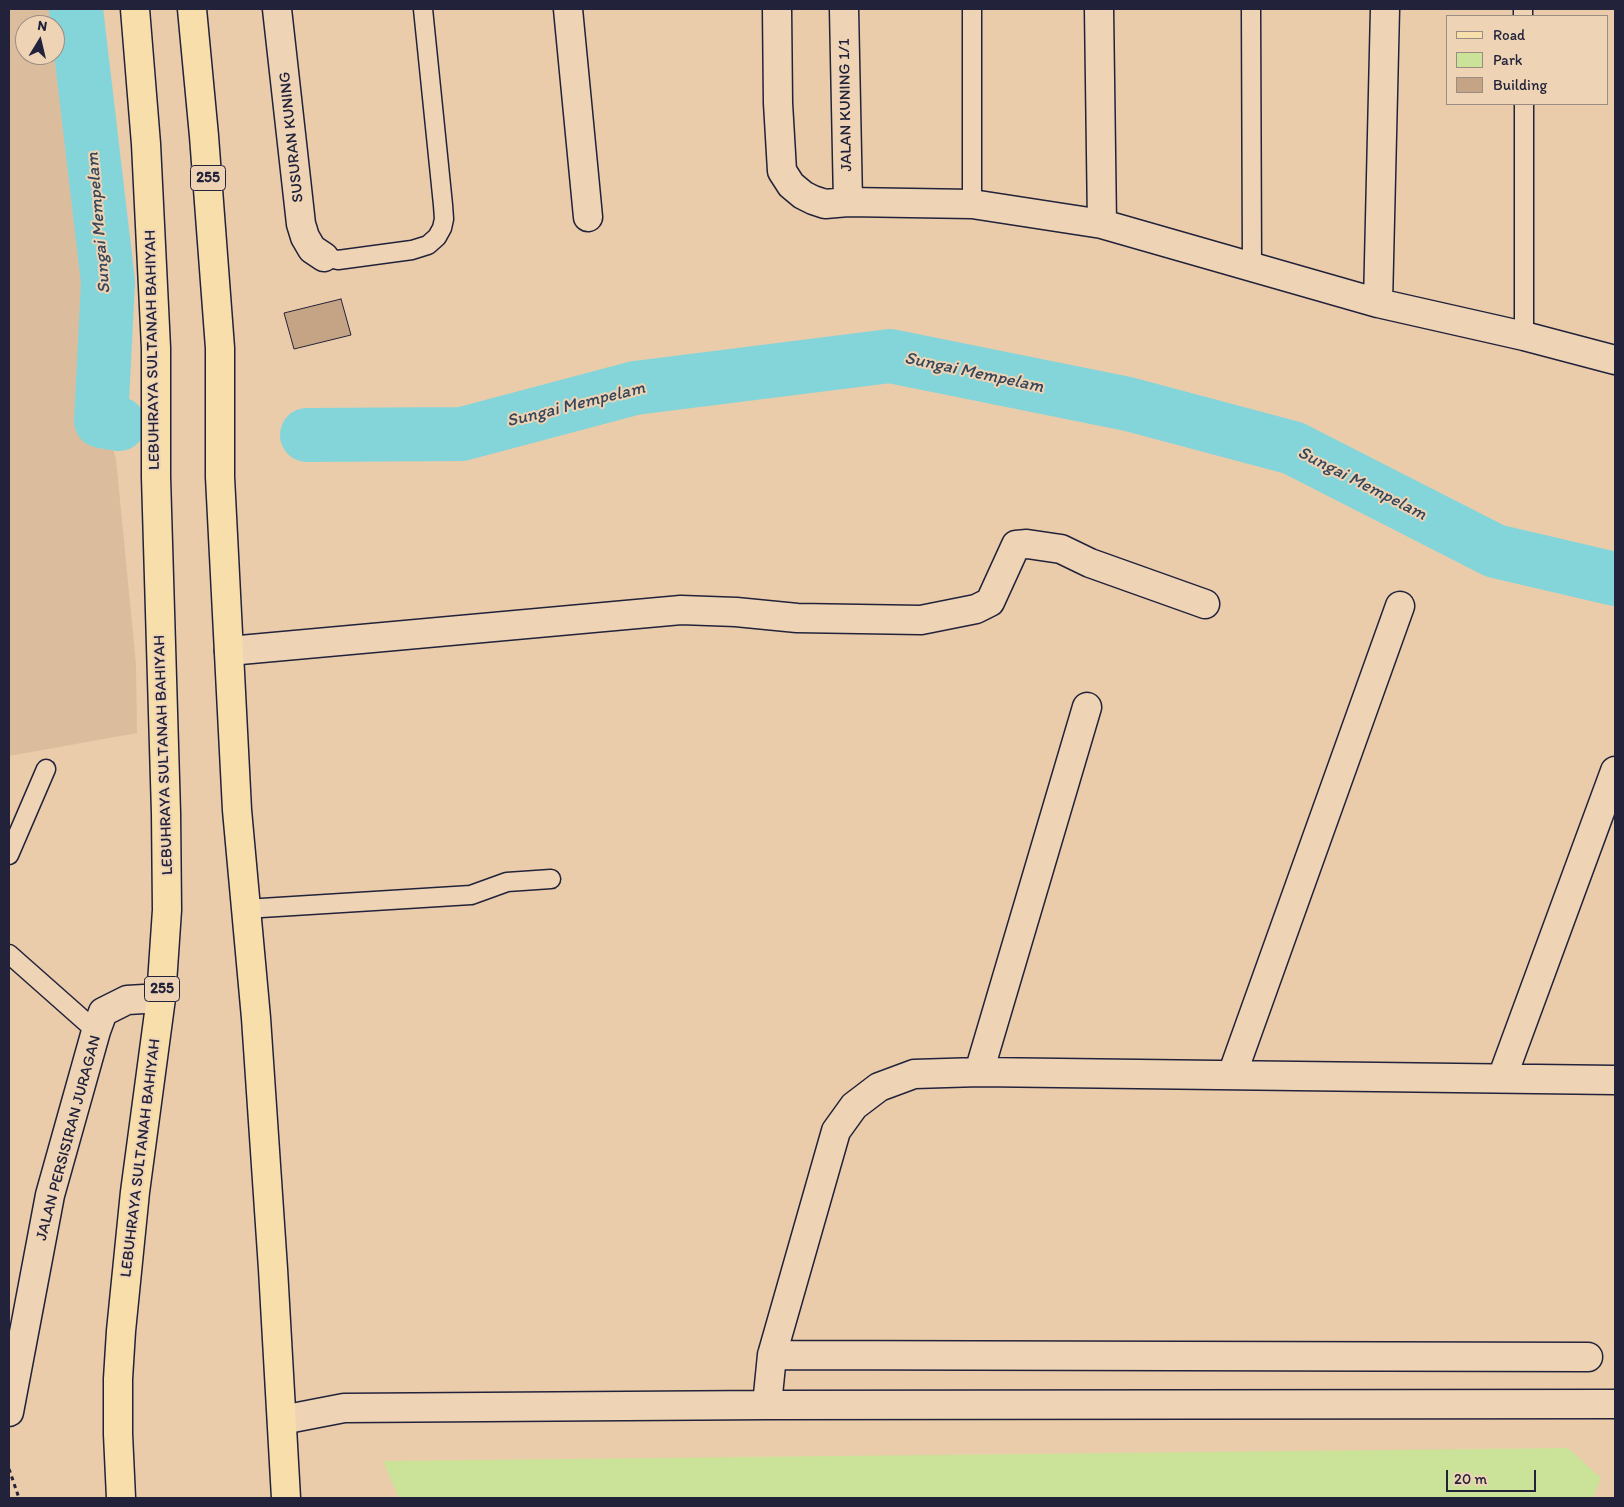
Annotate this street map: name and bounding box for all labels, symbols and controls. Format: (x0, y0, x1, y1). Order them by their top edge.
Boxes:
north arrow (15, 15, 65, 65)
legend (1446, 15, 1609, 105)
text: N (36, 17, 48, 35)
text: Road (1493, 26, 1525, 44)
street label: JALAN KUNING 1/1 (835, 38, 857, 172)
text: Park (1493, 51, 1523, 69)
street label: SUSURAN KUNING (276, 71, 308, 203)
text: Building (1493, 76, 1547, 94)
water label: Sungai Mempelam (82, 151, 116, 295)
road number: 255 (190, 166, 226, 190)
street label: LEBUHRAYA SULTANAH BAHIYAH (141, 230, 165, 470)
water label: Sungai Mempelam (902, 348, 1046, 398)
water label: Sungai Mempelam (505, 377, 647, 433)
water label: Sungai Mempelam (1294, 442, 1430, 526)
street label: LEBUHRAYA SULTANAH BAHIYAH (150, 635, 178, 875)
road number: 255 (144, 976, 180, 1002)
street label: JALAN PERSISIRAN JURAGAN (32, 1033, 106, 1243)
street label: LEBUHRAYA SULTANAH BAHIYAH (117, 1038, 165, 1278)
scale bar (1449, 1460, 1539, 1492)
text: 20 m (1454, 1470, 1487, 1488)

